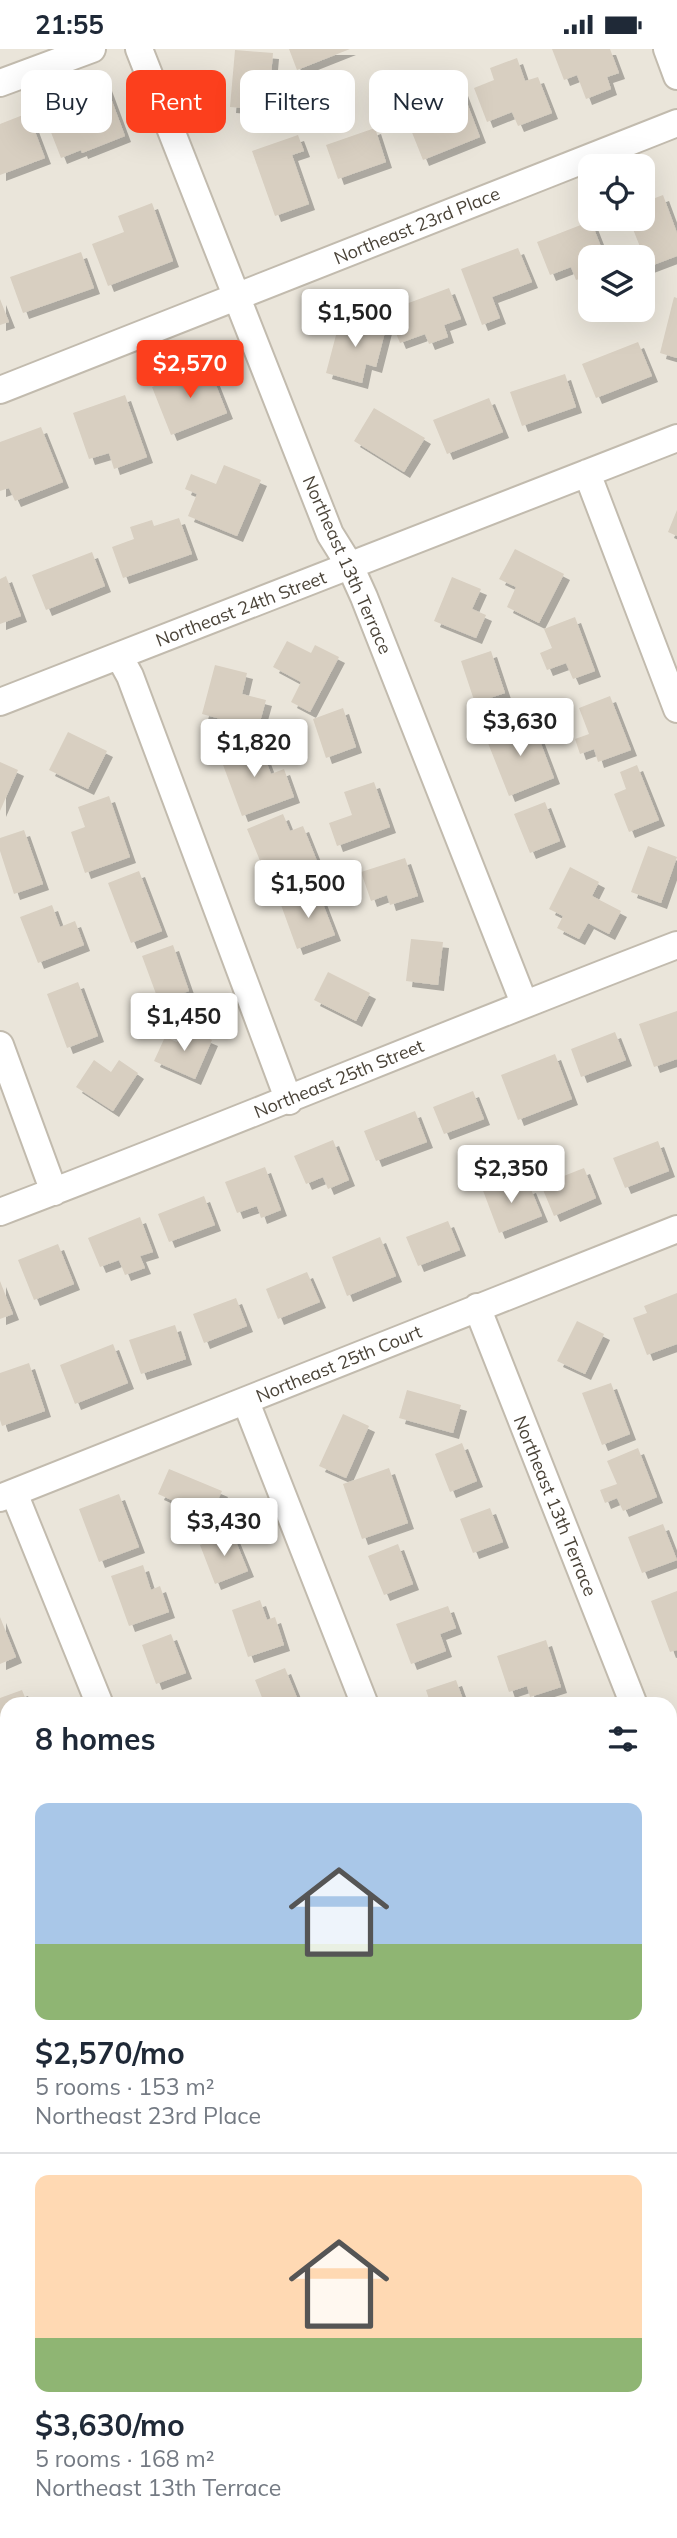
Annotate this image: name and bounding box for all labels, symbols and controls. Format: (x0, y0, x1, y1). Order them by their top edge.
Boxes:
text: 21:55 (35, 8, 104, 41)
chip: Buy (21, 70, 112, 133)
chip: Rent (126, 70, 226, 133)
chip: Filters (240, 70, 355, 133)
chip: New (369, 70, 468, 133)
map controls (578, 154, 655, 322)
button: locate (578, 154, 655, 231)
street label: Northeast 23rd Place (331, 182, 503, 269)
button: layers (578, 245, 655, 322)
pin: $1,500 (298, 289, 412, 349)
text: $1,500 (318, 297, 392, 326)
pin: $2,570 (133, 341, 247, 400)
text: $2,570 (153, 348, 227, 377)
street label: Northeast 13th Terrace (298, 472, 397, 658)
street label: Northeast 24th Street (152, 565, 329, 652)
pin: $3,630 (463, 699, 577, 758)
text: $3,630 (483, 706, 557, 735)
pin: $1,820 (197, 719, 311, 779)
text: $1,820 (217, 727, 291, 756)
pin: $1,500 (251, 861, 365, 920)
text: $1,500 (271, 868, 345, 897)
pin: $1,450 (127, 993, 241, 1053)
text: $1,450 (147, 1001, 221, 1030)
street label: Northeast 25th Street (251, 1034, 427, 1123)
pin: $2,350 (454, 1145, 568, 1205)
text: $2,350 (474, 1153, 548, 1182)
street label: Northeast 25th Court (253, 1320, 425, 1407)
street label: Northeast 13th Terrace (509, 1412, 602, 1599)
pin: $3,430 (167, 1499, 281, 1558)
text: $3,430 (187, 1506, 261, 1535)
text: 8 homes (35, 1720, 156, 1758)
icon: filters (604, 1720, 642, 1758)
icon: home (276, 1849, 402, 1975)
text: $2,570/mo (35, 2034, 185, 2072)
text: 5 rooms · 153 m² (35, 2072, 215, 2101)
text: Northeast 23rd Place (35, 2101, 261, 2130)
icon: home (276, 2221, 402, 2347)
text: $3,630/mo (35, 2406, 185, 2444)
text: 5 rooms · 168 m² (35, 2444, 215, 2473)
text: Northeast 13th Terrace (35, 2473, 281, 2502)

